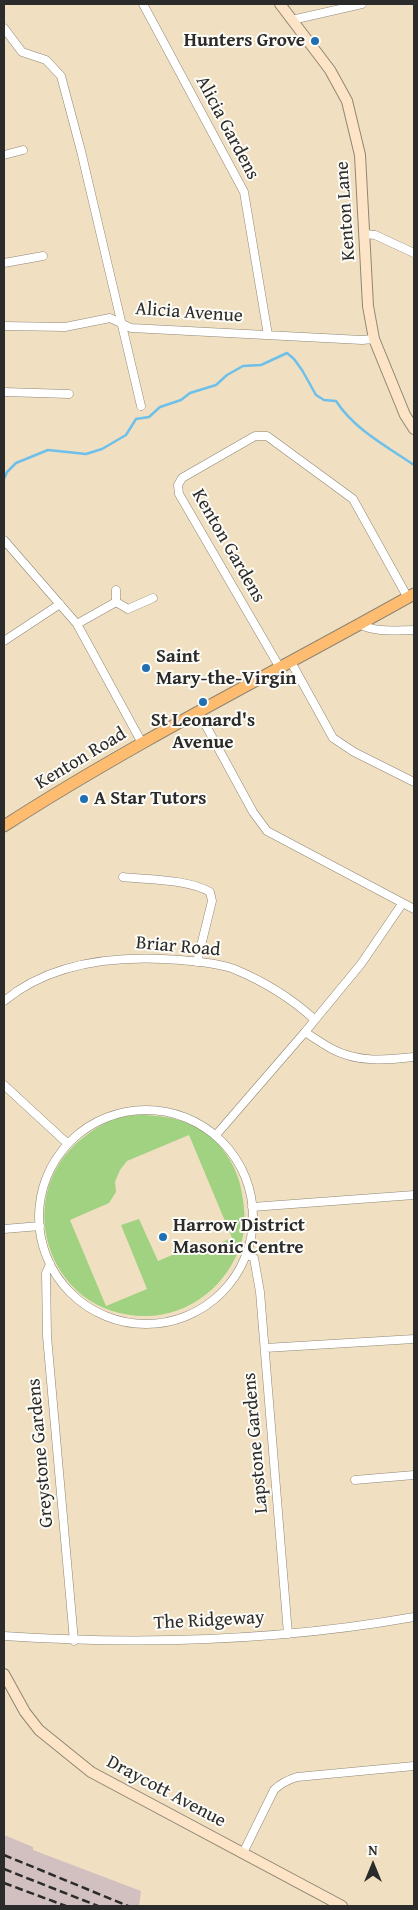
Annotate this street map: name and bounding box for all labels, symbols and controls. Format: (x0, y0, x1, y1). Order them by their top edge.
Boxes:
place label: Hunters Grove (184, 30, 305, 52)
marker: Hunters Grove (309, 35, 321, 47)
street label: Alicia Gardens (190, 72, 264, 184)
street label: Kenton Lane (331, 160, 361, 262)
street label: Alicia Avenue (135, 298, 243, 328)
street label: Kenton Gardens (186, 485, 270, 607)
place label: Saint Mary-the-Virgin (156, 646, 296, 690)
marker: Saint Mary-the-Virgin (140, 662, 152, 674)
marker: St Leonard's Avenue (197, 696, 209, 708)
place label: St Leonard's Avenue (151, 710, 255, 754)
street label: Kenton Road (31, 723, 131, 795)
place label: A Star Tutors (94, 788, 206, 810)
marker: A Star Tutors (78, 793, 90, 805)
street label: Briar Road (135, 932, 221, 962)
place label: Harrow District Masonic Centre (173, 1215, 305, 1259)
marker: Harrow District Masonic Centre (157, 1231, 169, 1243)
street label: Lapstone Gardens (238, 1372, 274, 1514)
street label: Greystone Gardens (23, 1377, 59, 1529)
street label: The Ridgeway (153, 1607, 265, 1635)
street label: Draycott Avenue (102, 1751, 230, 1833)
north arrow (348, 1840, 398, 1890)
text: N (368, 1840, 378, 1860)

